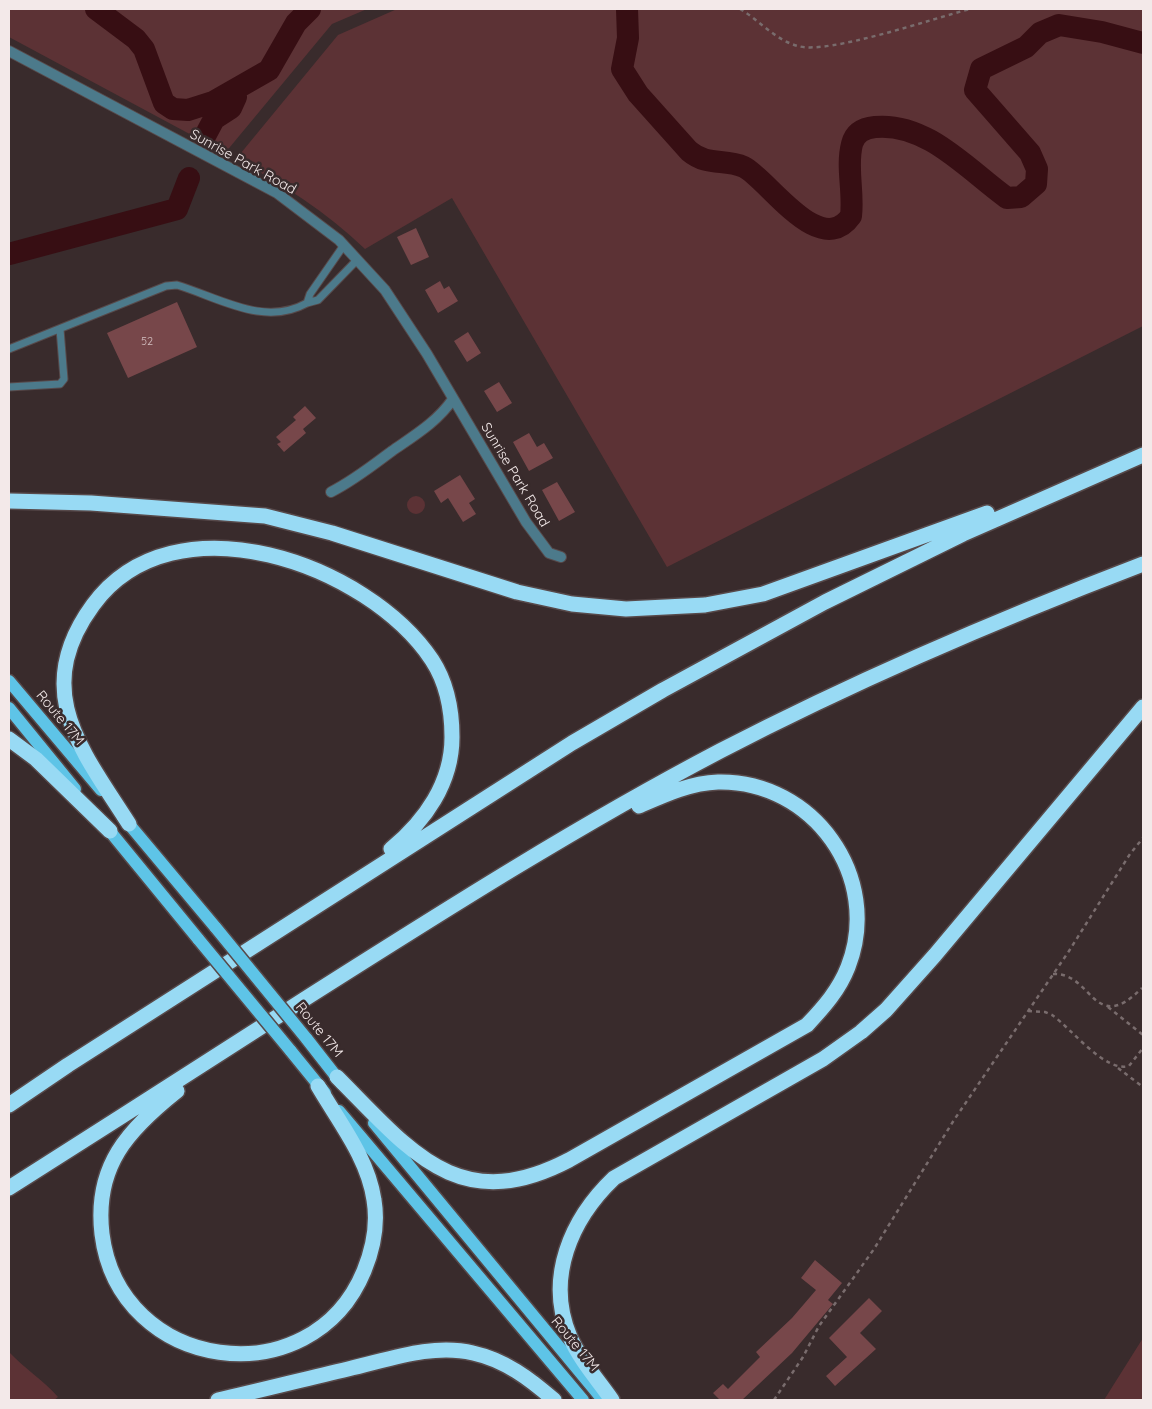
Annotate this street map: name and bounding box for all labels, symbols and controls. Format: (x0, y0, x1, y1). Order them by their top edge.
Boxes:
street label: Sunrise Park Road (187, 126, 299, 198)
house number: 52 (141, 335, 153, 349)
street label: Sunrise Park Road (477, 420, 553, 530)
street label: Route 17M (32, 687, 88, 749)
street label: Route 17M (292, 999, 346, 1061)
street label: Route 17M (547, 1313, 603, 1375)

